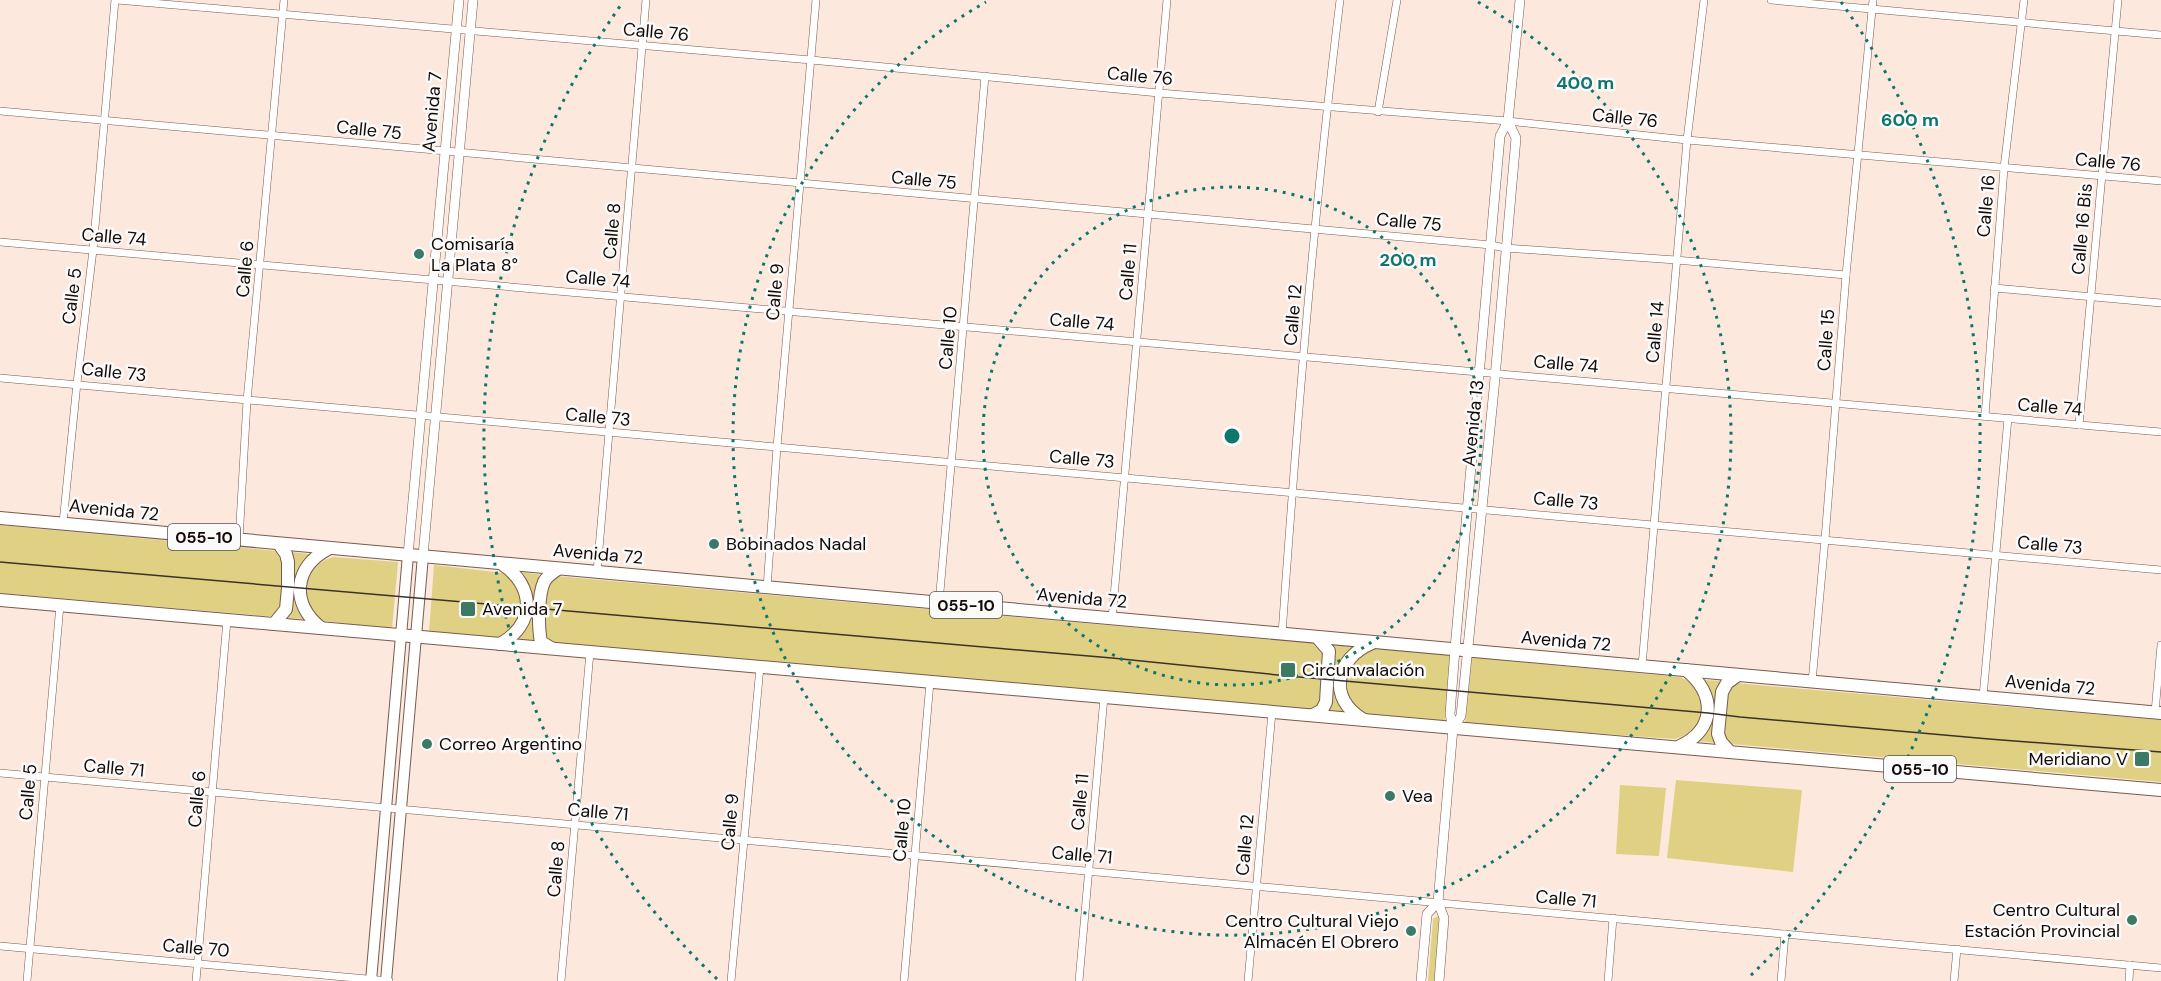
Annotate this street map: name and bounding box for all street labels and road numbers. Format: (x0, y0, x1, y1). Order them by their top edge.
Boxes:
street label: Calle 76 (622, 17, 690, 47)
street label: Calle 76 (1106, 61, 1174, 91)
street label: Avenida 7 (417, 71, 447, 153)
street label: Calle 76 (1591, 103, 1659, 133)
street label: Calle 75 (335, 115, 403, 145)
street label: Calle 76 (2074, 147, 2142, 177)
street label: Calle 75 (890, 165, 958, 195)
street label: Calle 16 (1971, 174, 2001, 238)
street label: Calle 16 Bis (2066, 182, 2098, 276)
street label: Calle 8 (598, 202, 626, 260)
street label: Calle 75 (1375, 207, 1443, 237)
street label: Calle 74 (80, 222, 148, 252)
street label: Calle 6 (231, 240, 259, 298)
street label: Calle 11 (1114, 243, 1142, 301)
street label: Calle 9 (761, 263, 789, 321)
street label: Calle 74 (564, 264, 632, 294)
street label: Calle 5 (57, 266, 87, 326)
street label: Calle 12 (1278, 283, 1308, 347)
street label: Calle 14 (1640, 300, 1670, 364)
street label: Calle 10 (933, 305, 963, 371)
street label: Calle 74 (1048, 307, 1116, 337)
street label: Calle 15 (1812, 308, 1840, 372)
street label: Calle 74 (1532, 349, 1600, 379)
street label: Calle 73 (80, 357, 148, 387)
street label: Avenida 13 (1457, 378, 1489, 468)
street label: Calle 74 (2016, 392, 2084, 422)
street label: Calle 73 (564, 402, 632, 432)
street label: Calle 73 (1048, 444, 1116, 474)
street label: Calle 73 (1532, 486, 1600, 516)
street label: Avenida 72 (68, 493, 160, 527)
road number: 055-10 (168, 524, 240, 550)
street label: Calle 73 (2016, 530, 2084, 560)
street label: Avenida 72 (552, 538, 644, 570)
street label: Avenida 72 (1036, 582, 1128, 614)
road number: 055-10 (930, 592, 1002, 618)
street label: Avenida 72 (1520, 625, 1612, 657)
street label: Avenida 72 (2004, 669, 2096, 701)
street label: Calle 71 (83, 753, 145, 783)
road number: 055-10 (1884, 756, 1956, 782)
street label: Calle 5 (14, 763, 42, 821)
street label: Calle 6 (183, 770, 211, 828)
street label: Calle 11 (1066, 773, 1094, 831)
street label: Calle 9 (716, 793, 744, 851)
street label: Calle 71 (567, 797, 629, 827)
street label: Calle 10 (887, 797, 917, 863)
street label: Calle 12 (1230, 813, 1260, 877)
street label: Calle 8 (542, 840, 570, 898)
street label: Calle 71 (1051, 840, 1113, 870)
street label: Calle 71 (1535, 884, 1597, 914)
street label: Calle 70 (161, 933, 231, 963)

